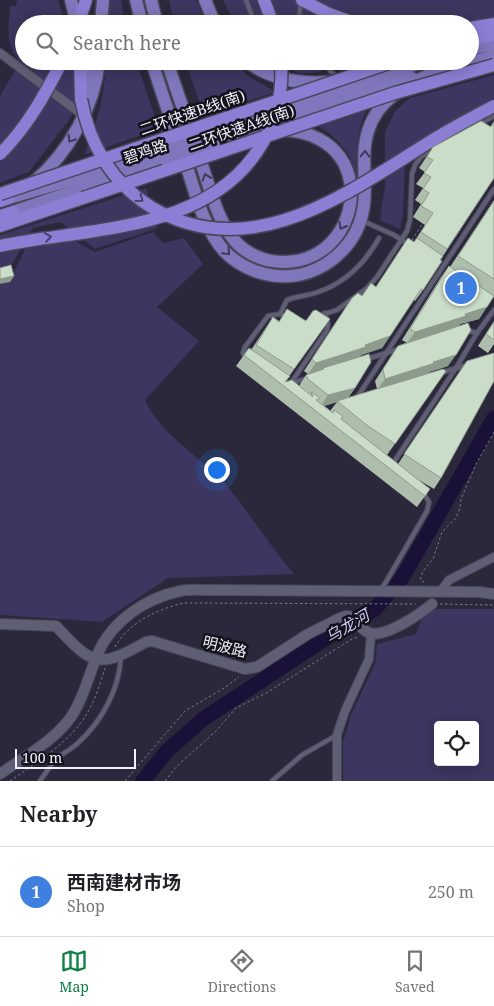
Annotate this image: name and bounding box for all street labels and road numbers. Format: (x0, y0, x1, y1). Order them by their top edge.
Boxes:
street label: 二环快速B线(南) (137, 85, 247, 139)
street label: 二环快速A线(南) (185, 99, 297, 155)
street label: 碧鸡路 (120, 134, 170, 168)
street label: 明波路 (201, 631, 249, 661)

